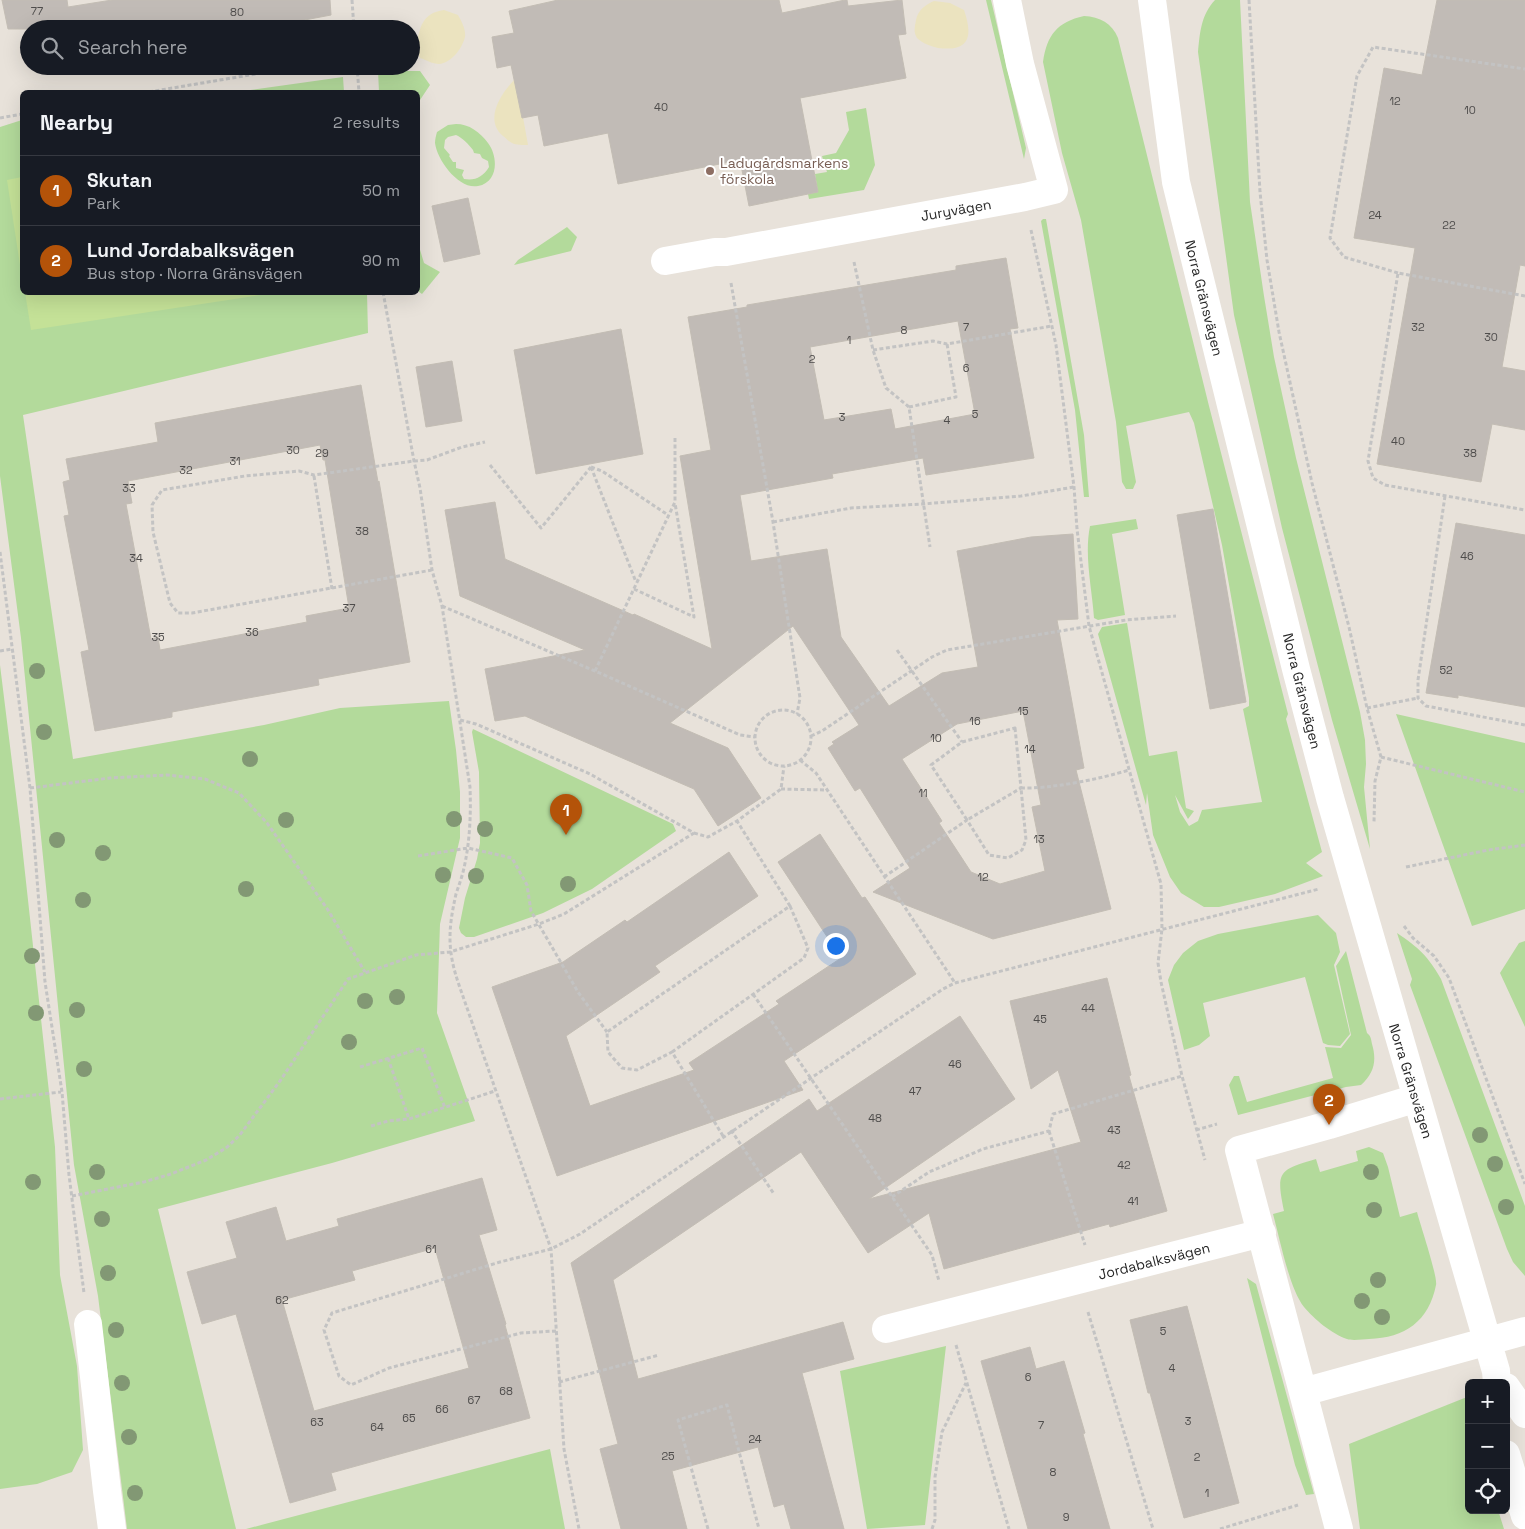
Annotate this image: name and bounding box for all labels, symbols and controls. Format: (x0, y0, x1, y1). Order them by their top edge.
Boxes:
house number: 77 (31, 4, 43, 18)
house number: 80 (230, 5, 244, 19)
search box (20, 20, 420, 75)
icon: search (38, 34, 66, 62)
text: Search here (78, 35, 188, 60)
house number: 12 (1389, 94, 1401, 108)
house number: 40 (654, 100, 668, 114)
house number: 10 (1464, 103, 1476, 117)
text: Nearby (40, 109, 113, 136)
text: 2 results (333, 112, 400, 133)
place label: Ladugårdsmarkens förskola (720, 154, 848, 188)
marker: Ladugårdsmarkens förskola (704, 165, 716, 177)
text: Skutan (87, 168, 152, 193)
text: 1 (52, 180, 60, 201)
text: 50 m (362, 180, 400, 201)
text: Park (87, 193, 120, 214)
street label: Juryvägen (919, 195, 993, 225)
house number: 24 (1368, 208, 1382, 222)
house number: 22 (1442, 218, 1456, 232)
text: Lund Jordabalksvägen (87, 238, 294, 263)
street label: Norra Gränsvägen (1181, 238, 1227, 358)
text: 2 (51, 250, 61, 271)
text: 90 m (362, 250, 400, 271)
text: Bus stop · Norra Gränsvägen (87, 263, 303, 284)
house number: 7 (963, 320, 969, 334)
house number: 32 (1411, 320, 1425, 334)
house number: 8 (901, 323, 908, 337)
house number: 30 (1484, 330, 1498, 344)
house number: 1 (847, 333, 851, 347)
house number: 2 (809, 352, 816, 366)
house number: 6 (963, 361, 970, 375)
house number: 5 (972, 407, 979, 421)
house number: 3 (839, 410, 846, 424)
house number: 4 (944, 413, 951, 427)
house number: 40 (1391, 434, 1405, 448)
house number: 30 (286, 443, 300, 457)
house number: 29 (315, 446, 329, 460)
house number: 38 (1463, 446, 1477, 460)
house number: 31 (229, 454, 241, 468)
house number: 32 (179, 463, 193, 477)
house number: 33 (122, 481, 136, 495)
house number: 38 (355, 524, 369, 538)
house number: 46 (1460, 549, 1474, 563)
house number: 34 (129, 551, 143, 565)
house number: 37 (343, 601, 355, 615)
house number: 36 (245, 625, 259, 639)
house number: 35 (151, 630, 165, 644)
street label: Norra Gränsvägen (1279, 631, 1325, 751)
house number: 52 (1439, 663, 1453, 677)
house number: 15 (1017, 704, 1029, 718)
house number: 16 (969, 714, 981, 728)
house number: 10 (930, 731, 942, 745)
house number: 14 (1024, 742, 1036, 756)
house number: 11 (918, 786, 928, 800)
pin: 1 (550, 794, 582, 835)
house number: 13 (1033, 832, 1045, 846)
house number: 12 (977, 870, 989, 884)
your location (823, 933, 849, 959)
house number: 44 (1081, 1001, 1095, 1015)
house number: 45 (1033, 1012, 1047, 1026)
street label: Norra Gränsvägen (1385, 1021, 1437, 1141)
house number: 46 (948, 1057, 962, 1071)
house number: 47 (909, 1084, 921, 1098)
pin: 2 (1313, 1084, 1345, 1125)
house number: 48 (868, 1111, 882, 1125)
house number: 43 (1107, 1123, 1121, 1137)
house number: 42 (1117, 1158, 1131, 1172)
house number: 41 (1127, 1194, 1139, 1208)
street label: Jordabalksvägen (1096, 1238, 1212, 1284)
house number: 61 (425, 1242, 437, 1256)
house number: 62 (275, 1293, 289, 1307)
house number: 5 (1160, 1324, 1167, 1338)
house number: 4 (1169, 1361, 1176, 1375)
house number: 6 (1025, 1370, 1032, 1384)
map controls (1465, 1379, 1510, 1514)
button: + (1465, 1379, 1510, 1424)
house number: 68 (499, 1384, 513, 1398)
house number: 67 (468, 1393, 480, 1407)
house number: 66 (435, 1402, 449, 1416)
house number: 65 (402, 1411, 416, 1425)
house number: 3 (1185, 1414, 1192, 1428)
house number: 63 (310, 1415, 324, 1429)
house number: 7 (1038, 1418, 1044, 1432)
house number: 64 (370, 1420, 384, 1434)
button: − (1465, 1424, 1510, 1469)
house number: 24 (748, 1432, 762, 1446)
house number: 25 (661, 1449, 675, 1463)
house number: 2 (1194, 1450, 1201, 1464)
house number: 8 (1050, 1465, 1057, 1479)
button: locate (1465, 1469, 1510, 1514)
house number: 1 (1205, 1486, 1209, 1500)
house number: 9 (1063, 1510, 1070, 1524)

